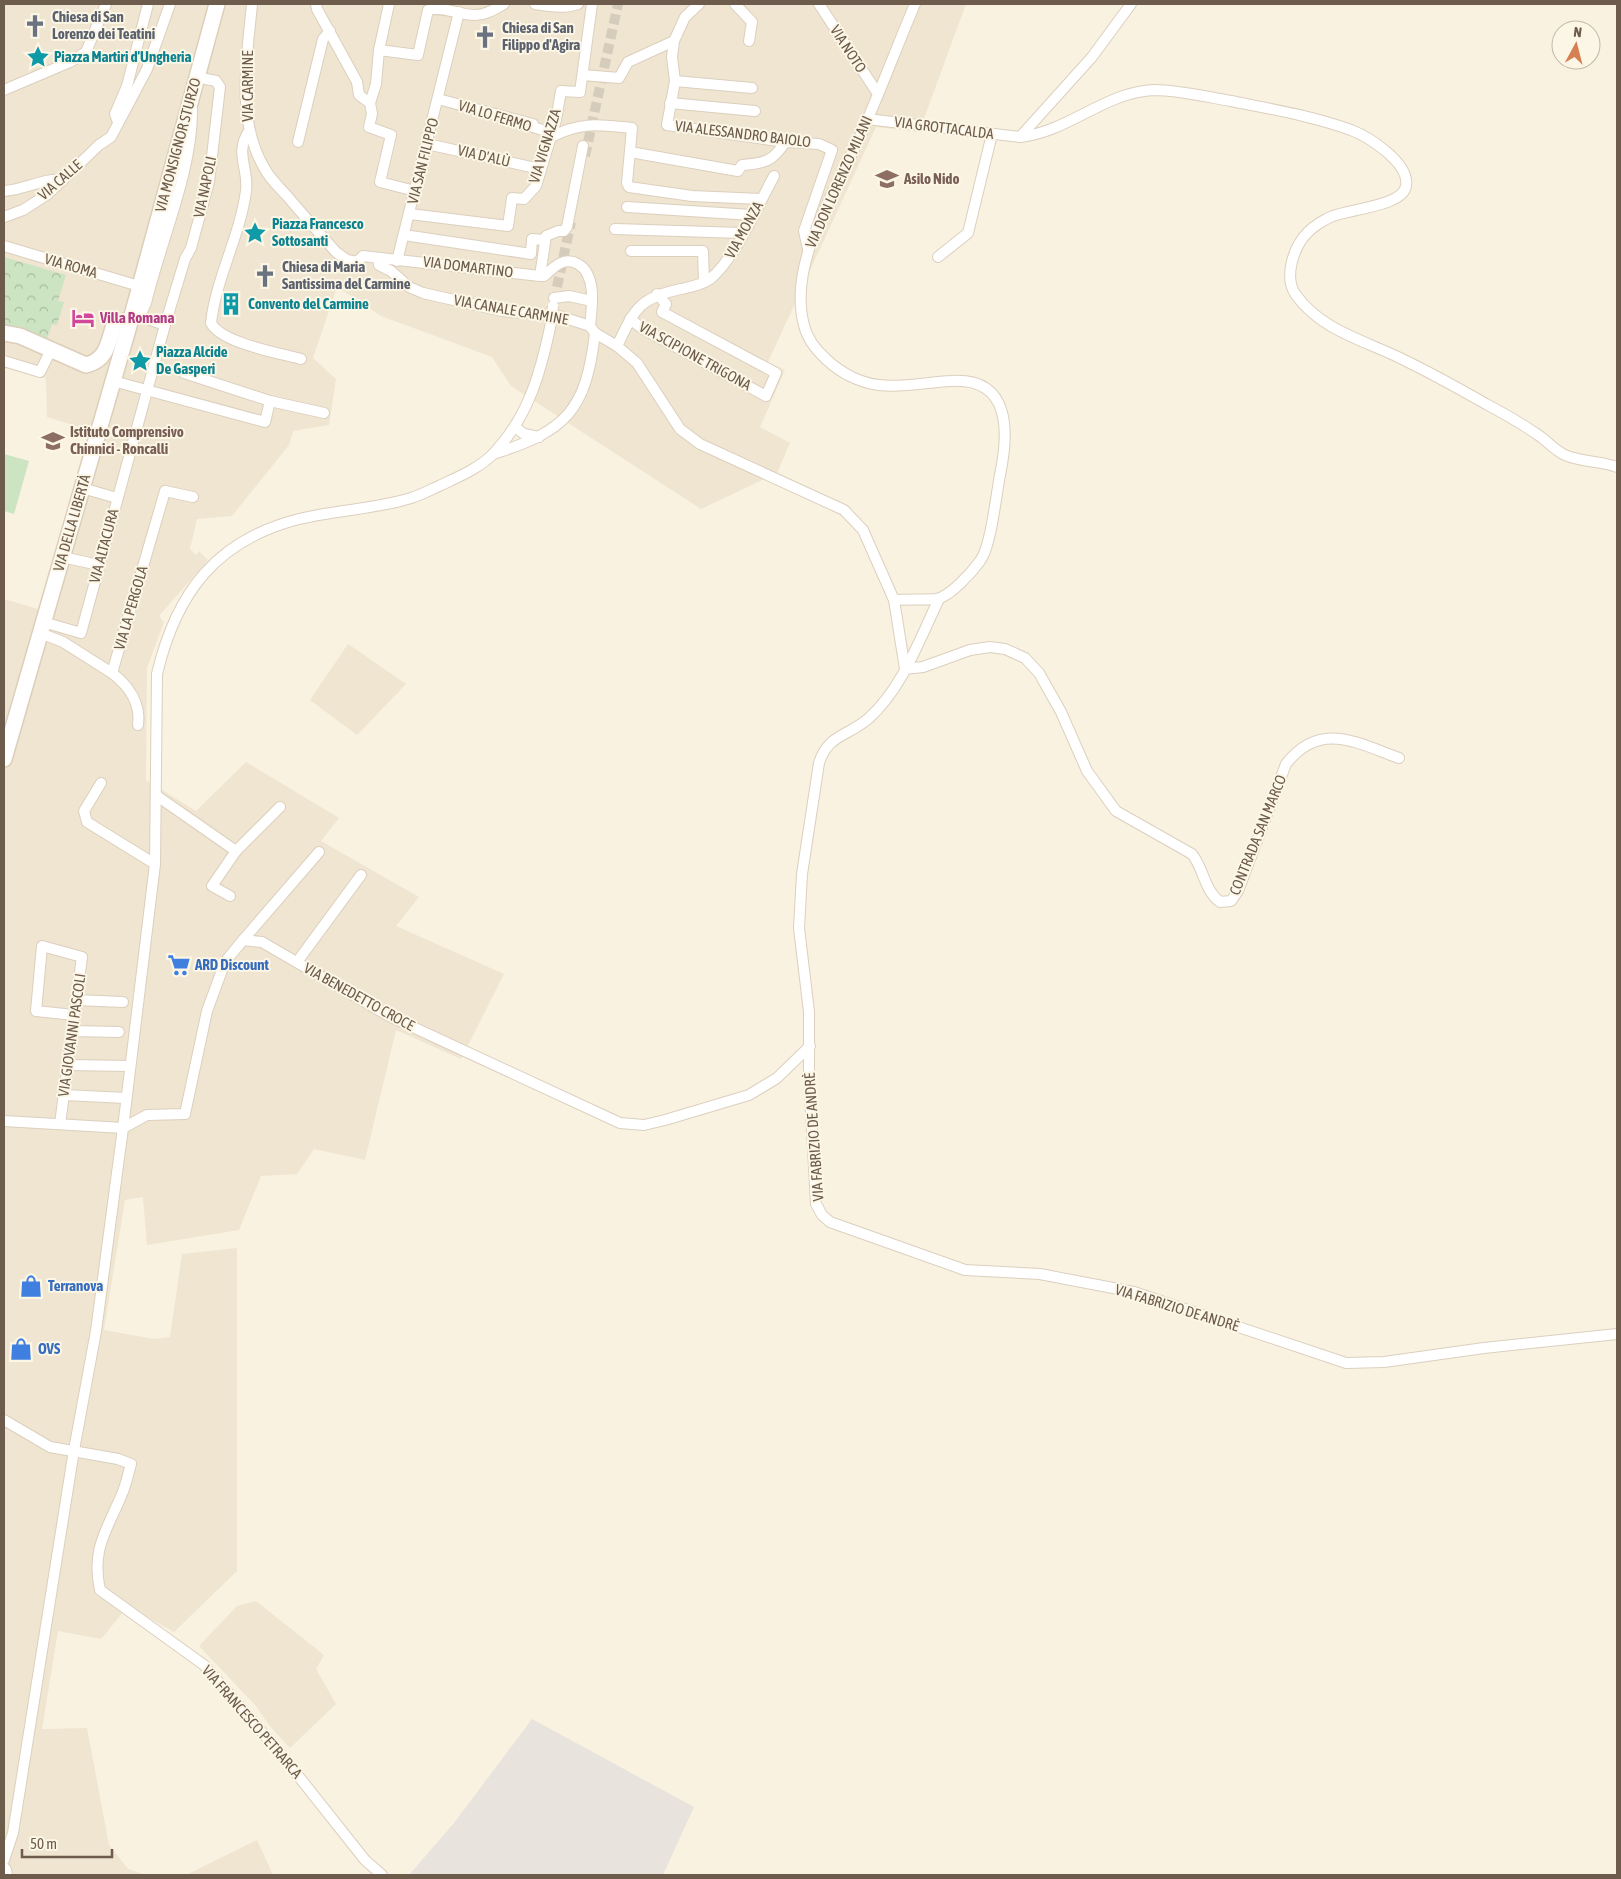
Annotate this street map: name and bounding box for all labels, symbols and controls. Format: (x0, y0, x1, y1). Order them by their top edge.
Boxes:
place label: Chiesa di San Lorenzo dei Teatini (52, 8, 155, 42)
church icon: Chiesa di San Lorenzo dei Teatini (22, 13, 48, 39)
place label: Chiesa di San Filippo d'Agira (502, 19, 580, 53)
north arrow (1551, 20, 1601, 70)
street label: VIA NOTO (827, 22, 870, 76)
church icon: Chiesa di San Filippo d'Agira (472, 24, 498, 50)
text: N (1573, 24, 1583, 41)
place icon: Piazza Martiri d'Ungheria (25, 44, 51, 70)
place label: Piazza Martiri d'Ungheria (54, 48, 192, 65)
street label: VIA CARMINE (239, 50, 256, 122)
street label: VIA MONSIGNOR STURZO (151, 76, 204, 214)
street label: VIA LO FERMO (456, 96, 534, 135)
street label: VIA VIGNAZZA (525, 106, 564, 185)
street label: VIA DON LORENZO MILANI (802, 113, 875, 251)
street label: VIA GROTTACALDA (893, 113, 995, 142)
street label: VIA SAN FILIPPO (404, 116, 441, 206)
street label: VIA ALESSANDRO BAIOLO (674, 117, 812, 150)
street label: VIA D'ALÙ (456, 141, 512, 170)
street label: VIA NAPOLI (190, 155, 219, 219)
street label: VIA CALLE (34, 156, 86, 203)
school or university icon: Asilo Nido (874, 166, 900, 192)
place label: Asilo Nido (903, 170, 960, 187)
street label: VIA MONZA (721, 198, 766, 261)
place label: Piazza Francesco Sottosanti (272, 215, 364, 249)
place icon: Piazza Francesco Sottosanti (242, 220, 268, 246)
street label: VIA ROMA (43, 250, 100, 281)
street label: VIA DOMARTINO (422, 253, 514, 280)
place label: Chiesa di Maria Santissima del Carmine (282, 258, 411, 292)
church icon: Chiesa di Maria Santissima del Carmine (252, 263, 278, 289)
building icon: Convento del Carmine (218, 291, 244, 317)
street label: VIA CANALE CARMINE (453, 291, 570, 328)
place label: Convento del Carmine (248, 295, 369, 312)
hotel icon: Villa Romana (70, 305, 96, 331)
place label: Villa Romana (99, 309, 174, 326)
street label: VIA SCIPIONE TRIGONA (636, 318, 755, 394)
place label: Piazza Alcide De Gasperi (156, 343, 228, 377)
place icon: Piazza Alcide De Gasperi (127, 348, 153, 374)
place label: Istituto Comprensivo Chinnici - Roncalli (70, 423, 184, 457)
school or university icon: Istituto Comprensivo Chinnici - Roncalli (40, 428, 66, 454)
street label: VIA DELLA LIBERTÀ (50, 472, 94, 573)
street label: VIA ALTACURA (85, 506, 122, 585)
street label: VIA LA PERGOLA (110, 563, 151, 652)
street label: CONTRADA SAN MARCO (1226, 772, 1289, 897)
supermarket icon: ARD Discount (166, 952, 192, 978)
place label: ARD Discount (194, 956, 270, 973)
street label: VIA BENEDETTO CROCE (301, 959, 418, 1034)
street label: VIA GIOVANNI PASCOLI (54, 972, 89, 1098)
street label: VIA FABRIZIO DE ANDRÈ (800, 1072, 826, 1202)
shop icon: Terranova (18, 1273, 44, 1299)
place label: Terranova (48, 1277, 103, 1294)
street label: VIA FABRIZIO DE ANDRÈ (1113, 1281, 1242, 1335)
shop icon: OVS (8, 1336, 34, 1362)
place label: OVS (38, 1340, 61, 1357)
street label: VIA FRANCESCO PETRARCA (199, 1662, 306, 1782)
scale bar (22, 1826, 112, 1858)
text: 50 m (30, 1835, 57, 1852)

